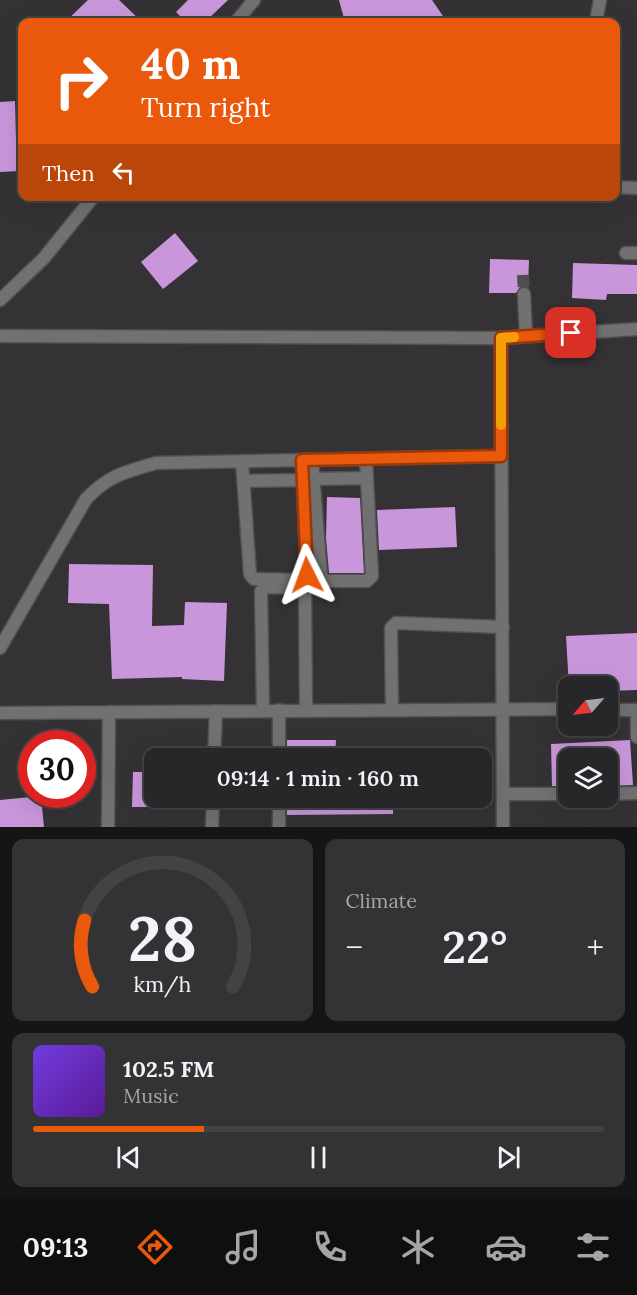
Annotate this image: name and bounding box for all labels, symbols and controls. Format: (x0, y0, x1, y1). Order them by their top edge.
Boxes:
text: 40 m (141, 37, 240, 91)
icon: right (42, 42, 120, 120)
text: Turn right (141, 90, 270, 124)
icon: left (107, 156, 140, 189)
text: Then (42, 159, 95, 187)
pin (545, 307, 596, 358)
icon: arrive (554, 316, 587, 349)
position arrow (275, 543, 339, 607)
north arrow (558, 676, 618, 736)
map controls (558, 676, 618, 808)
speed limit sign: 30 (18, 730, 96, 808)
button: layers (558, 748, 618, 808)
text: 09:14 · 1 min · 160 m (217, 764, 419, 792)
text: Climate (346, 888, 417, 913)
text: 28 (128, 898, 197, 978)
text: 22° (442, 918, 508, 975)
text: − (346, 926, 363, 968)
text: + (587, 926, 604, 968)
text: km/h (133, 970, 191, 998)
text: 102.5 FM (123, 1055, 214, 1083)
text: Music (123, 1083, 179, 1108)
icon: previous (112, 1141, 145, 1174)
icon: pause (302, 1141, 335, 1174)
icon: next (492, 1141, 525, 1174)
icon: directions (134, 1226, 176, 1268)
icon: music (222, 1226, 264, 1268)
icon: phone (309, 1226, 351, 1268)
icon: climate (397, 1226, 439, 1268)
icon: car (485, 1226, 527, 1268)
icon: filters (572, 1226, 614, 1268)
text: 09:13 (23, 1230, 88, 1264)

